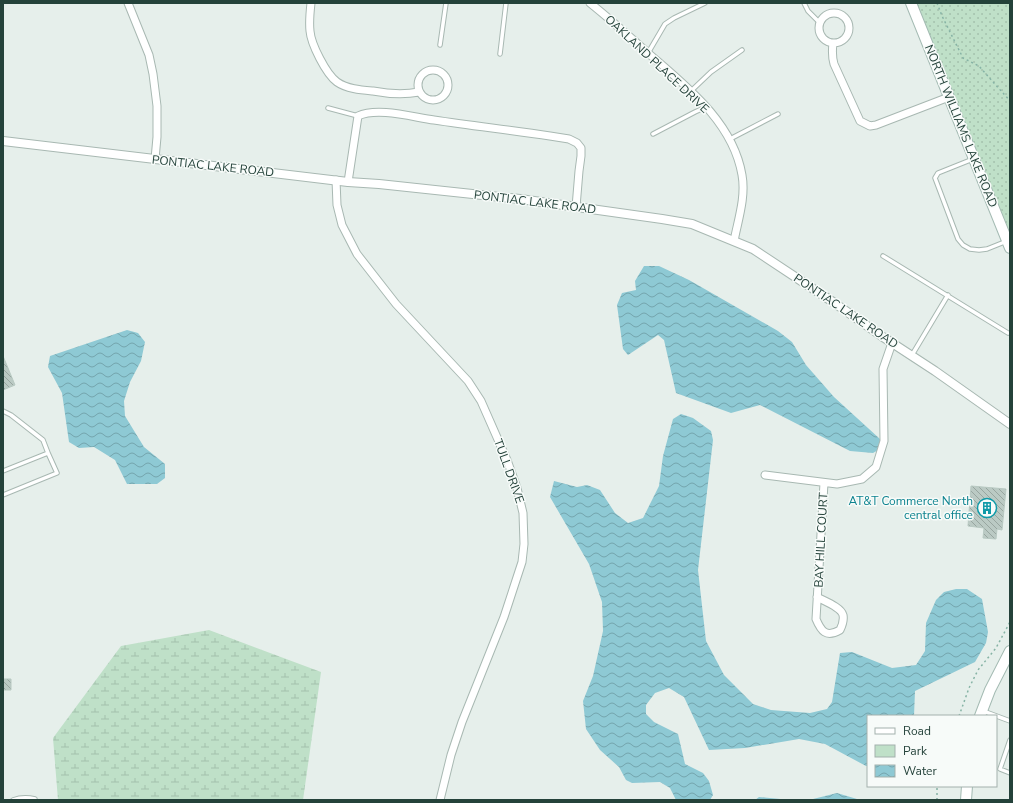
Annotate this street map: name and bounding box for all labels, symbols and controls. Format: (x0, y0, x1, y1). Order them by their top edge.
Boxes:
street label: OAKLAND PLACE DRIVE (601, 11, 713, 117)
street label: NORTH WILLIAMS LAKE ROAD (921, 42, 1001, 210)
street label: PONTIAC LAKE ROAD (151, 152, 275, 180)
street label: PONTIAC LAKE ROAD (473, 187, 597, 217)
street label: PONTIAC LAKE ROAD (791, 270, 902, 352)
street label: TULL DRIVE (490, 437, 528, 505)
street label: BAY HILL COURT (811, 491, 832, 588)
place label: AT&T Commerce North central office (848, 493, 973, 523)
building icon: AT&T Commerce North central office (976, 497, 998, 519)
legend (867, 715, 997, 787)
text: Road (903, 723, 931, 739)
text: Park (903, 743, 928, 759)
text: Water (903, 763, 937, 779)

